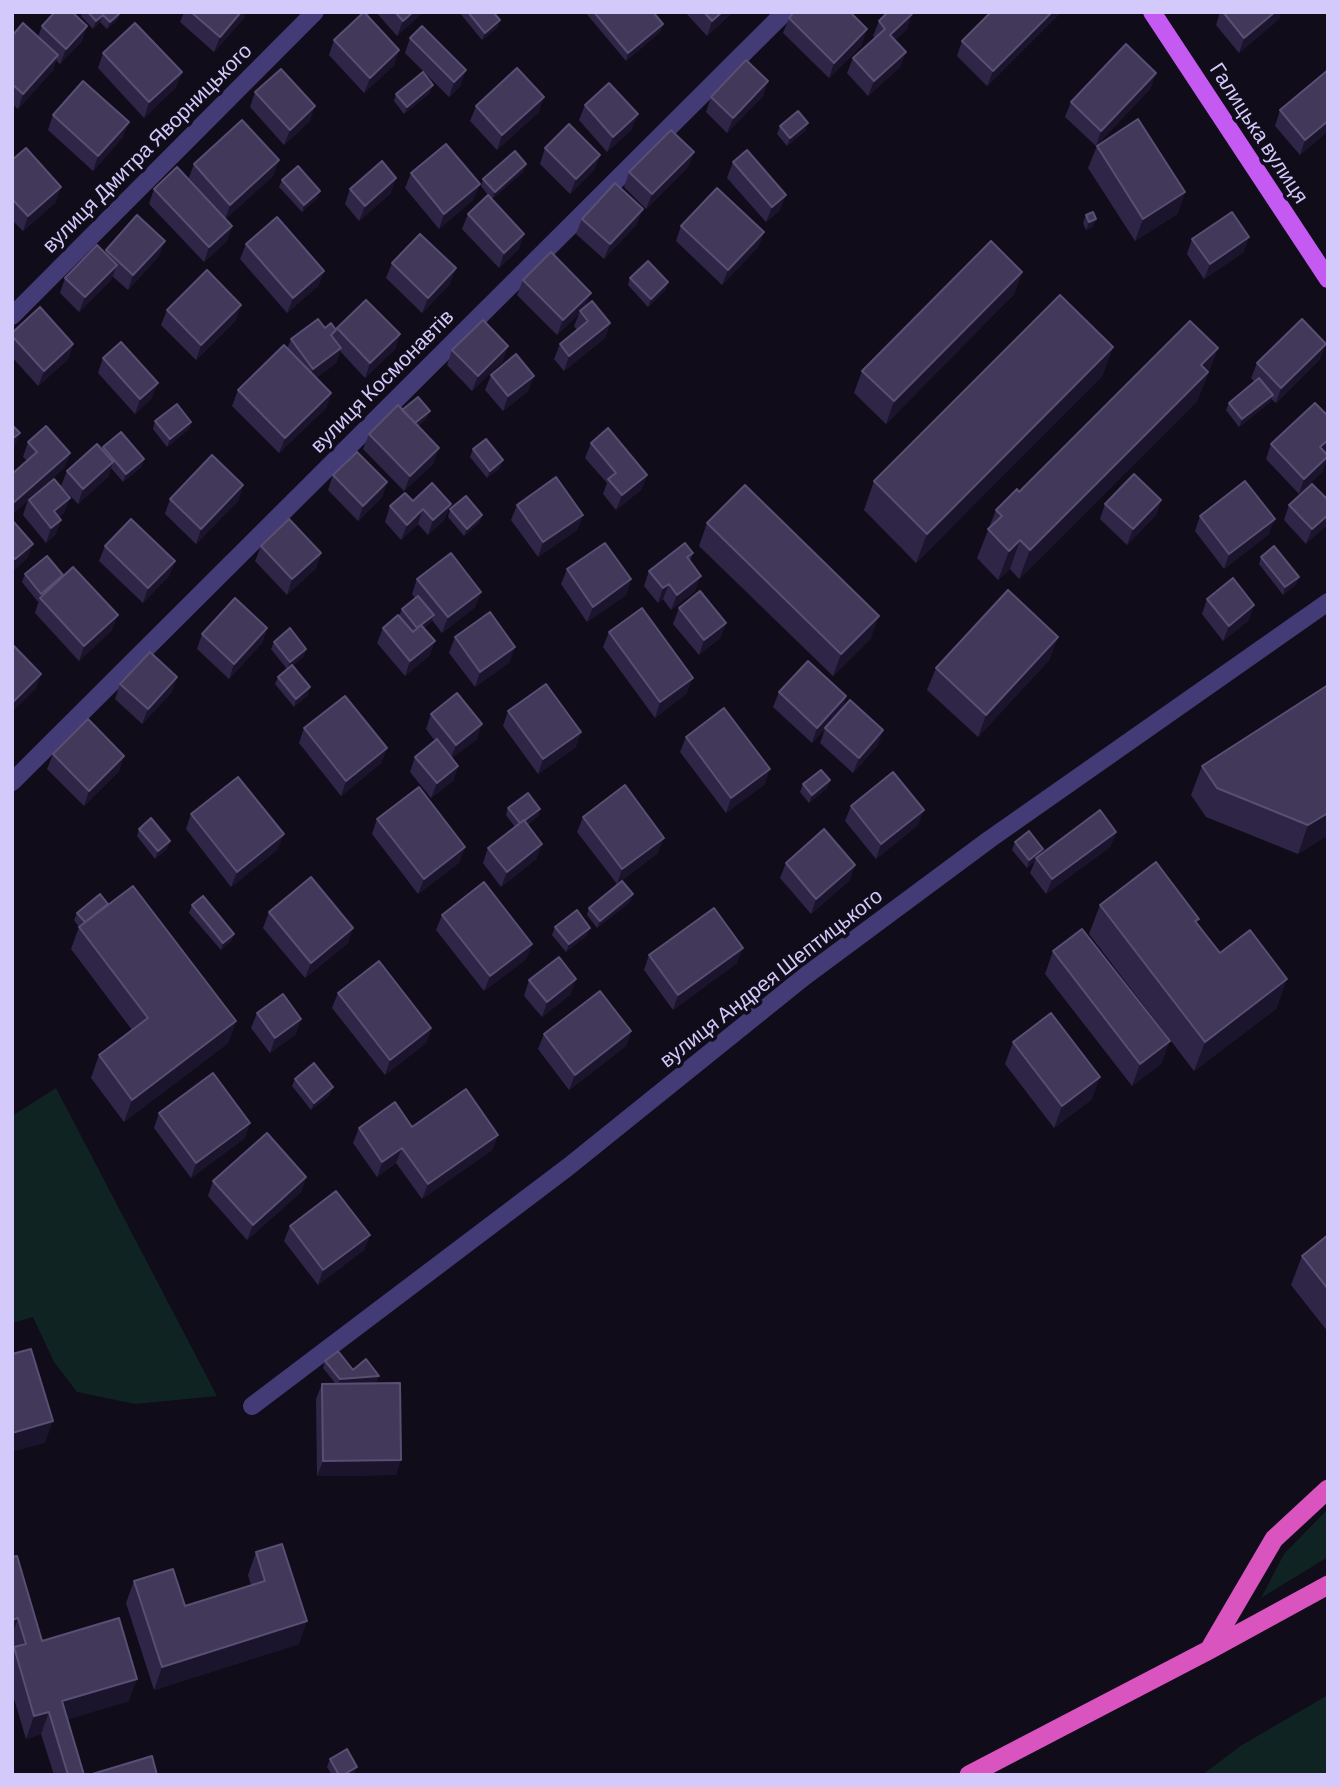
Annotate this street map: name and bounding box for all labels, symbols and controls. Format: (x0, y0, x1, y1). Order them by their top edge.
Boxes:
street label: вулиця Дмитра Яворницького (37, 38, 257, 258)
street label: Галицька вулиця (1204, 58, 1314, 208)
street label: вулиця Космонавтів (305, 304, 459, 458)
street label: вулиця Андрея Шептицького (655, 883, 887, 1073)

